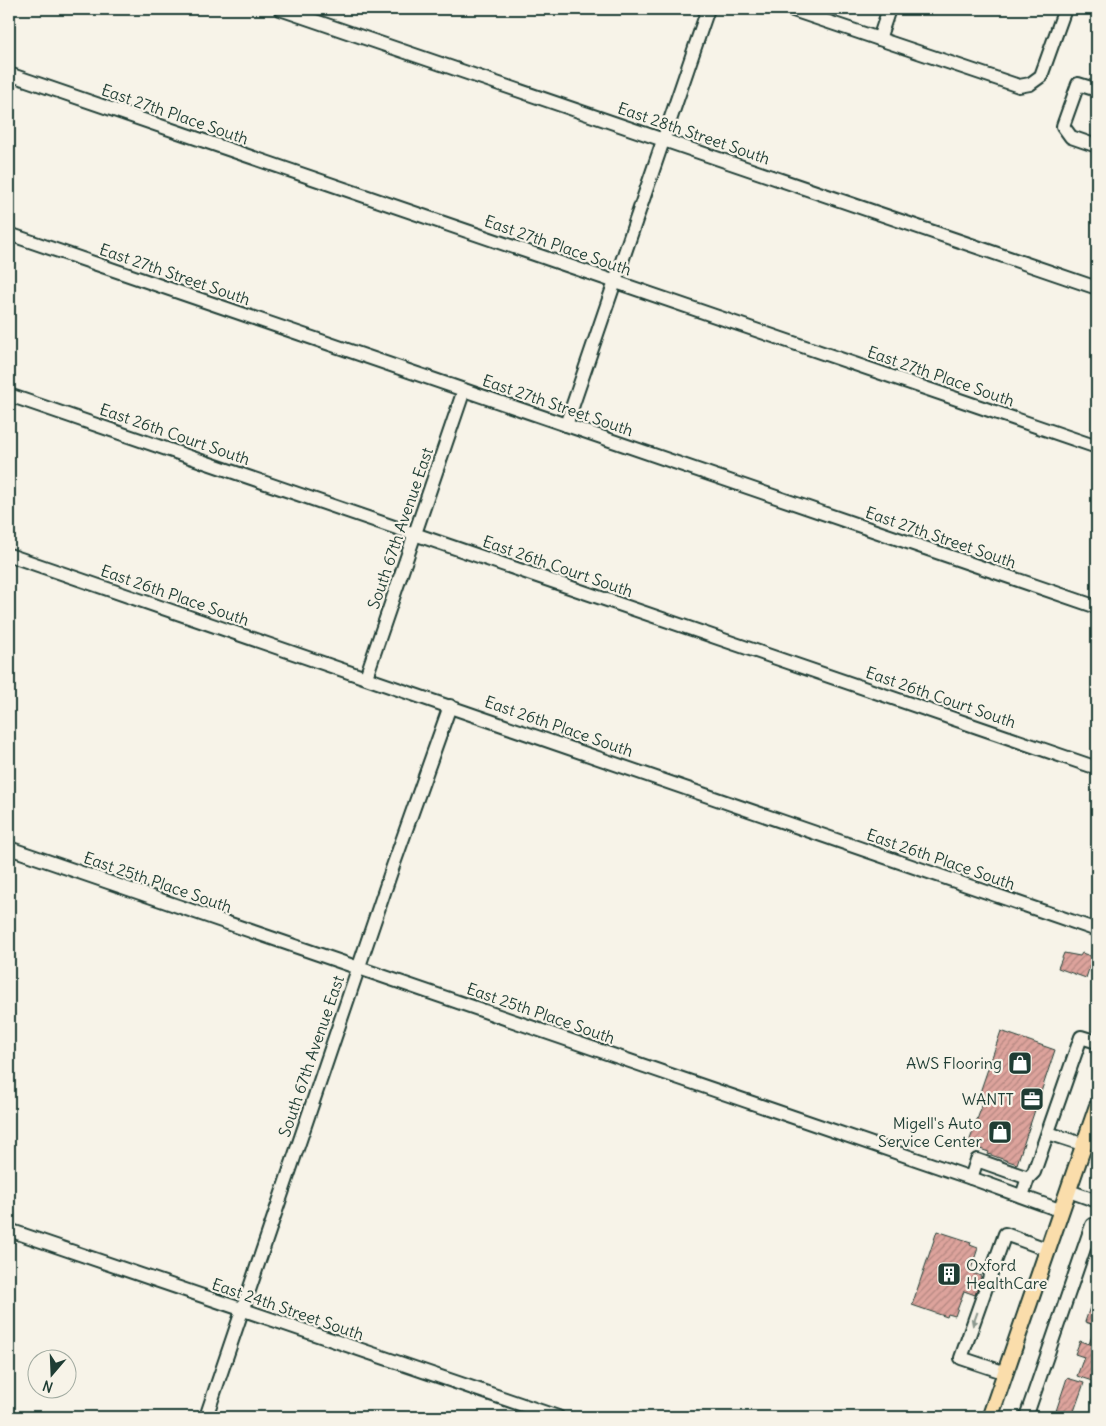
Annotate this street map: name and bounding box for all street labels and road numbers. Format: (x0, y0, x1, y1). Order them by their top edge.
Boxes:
street label: East 27th Place South (99, 79, 251, 149)
street label: East 28th Street South (615, 98, 773, 168)
street label: East 27th Place South (482, 210, 634, 280)
street label: East 27th Street South (97, 239, 253, 309)
street label: East 27th Place South (865, 341, 1017, 411)
street label: East 27th Street South (480, 370, 636, 440)
street label: East 26th Court South (97, 399, 253, 469)
street label: South 67th Avenue East (363, 444, 437, 611)
street label: East 27th Street South (863, 502, 1019, 572)
street label: East 26th Court South (480, 531, 636, 601)
street label: East 26th Place South (98, 560, 252, 630)
street label: East 26th Court South (863, 662, 1019, 732)
street label: East 26th Place South (482, 691, 636, 761)
street label: East 26th Place South (864, 824, 1018, 894)
street label: East 25th Place South (81, 847, 235, 917)
street label: South 67th Avenue East (274, 972, 348, 1139)
street label: East 25th Place South (464, 978, 618, 1048)
street label: East 24th Street South (209, 1274, 367, 1344)

